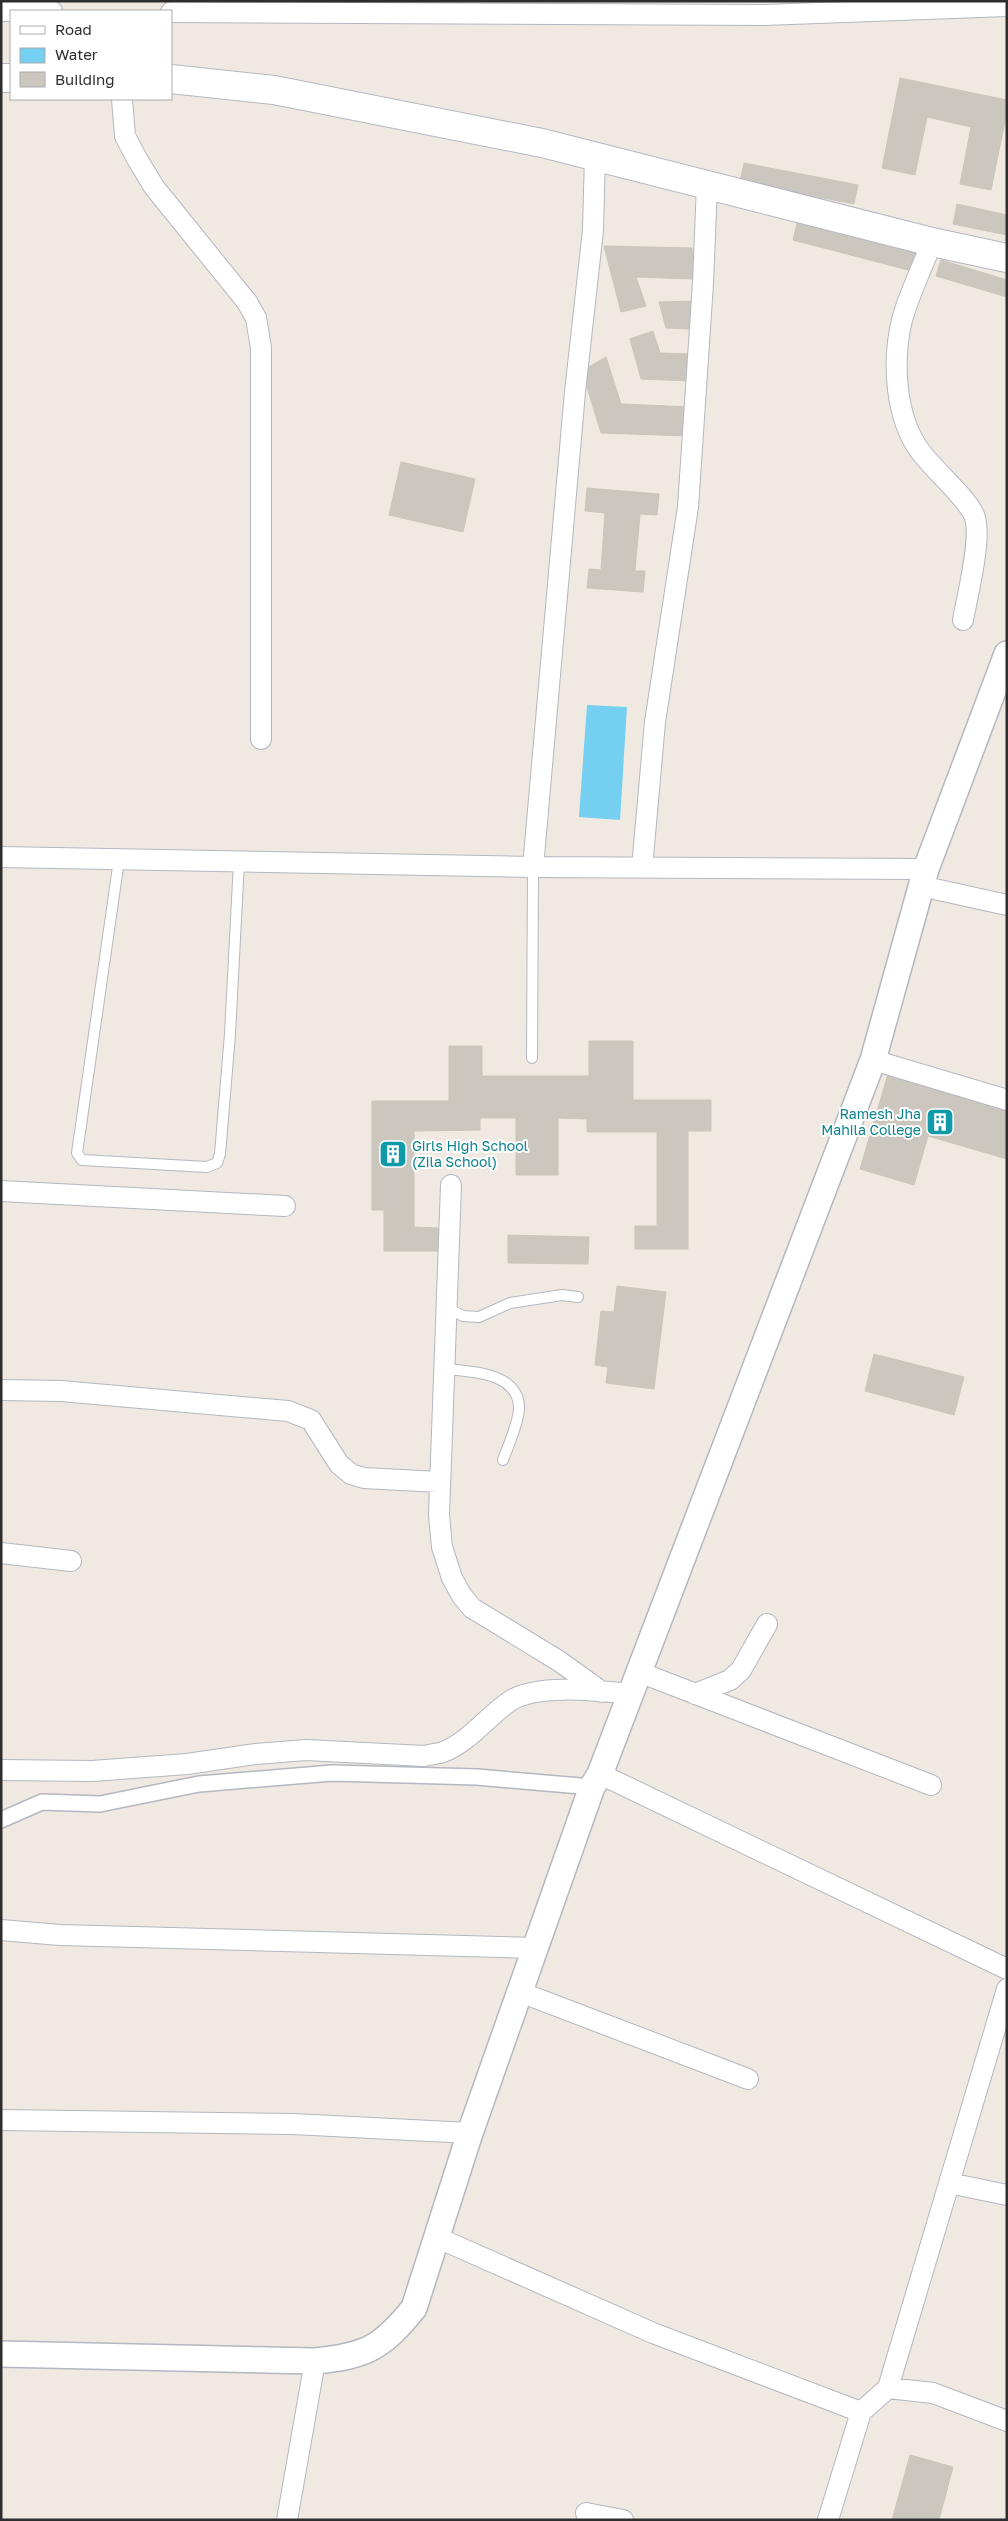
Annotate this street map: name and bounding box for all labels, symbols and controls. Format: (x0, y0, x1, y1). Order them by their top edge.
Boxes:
legend (10, 10, 172, 100)
text: Road (55, 20, 92, 38)
text: Water (55, 45, 98, 63)
text: Building (55, 70, 115, 88)
place label: Ramesh Jha Mahila College (821, 1105, 921, 1138)
building icon: Ramesh Jha Mahila College (925, 1107, 955, 1137)
place label: Girls High School (Zila School) (412, 1137, 528, 1170)
building icon: Girls High School (Zila School) (378, 1139, 408, 1169)

